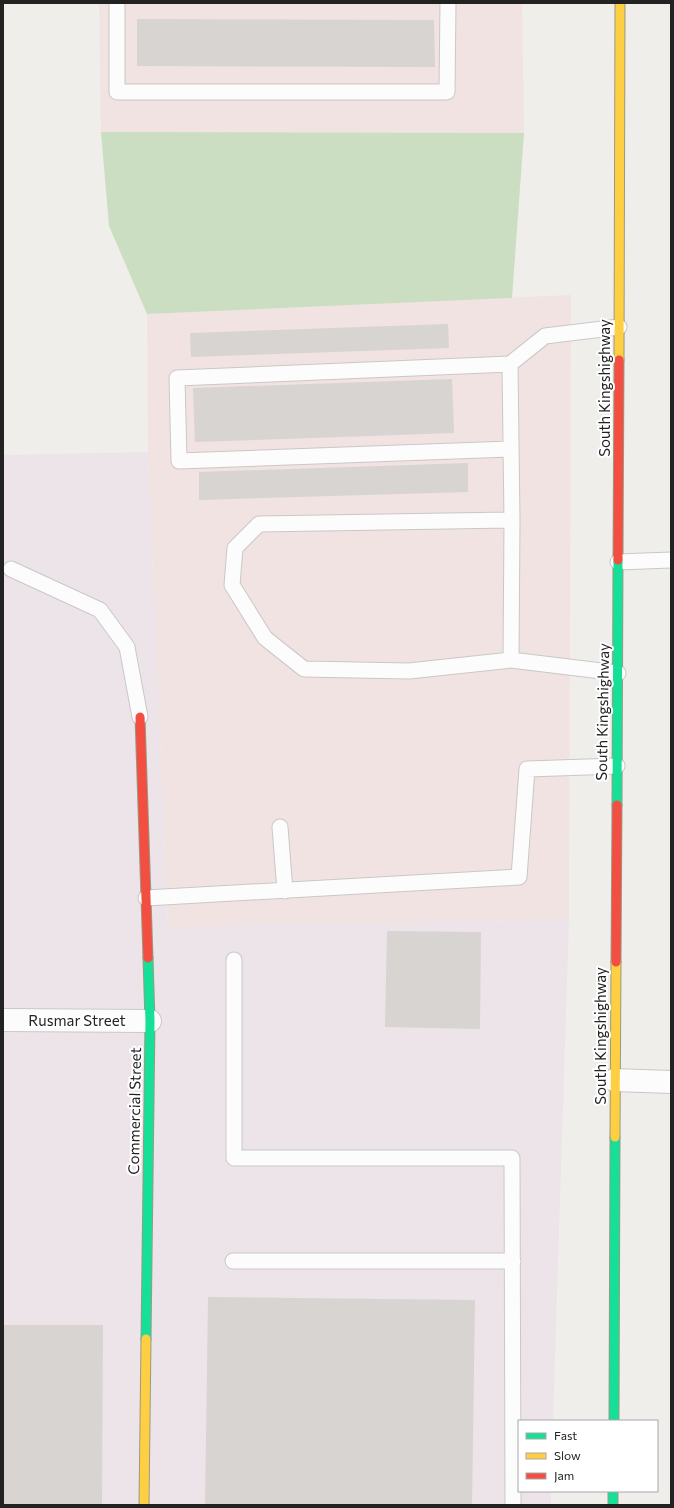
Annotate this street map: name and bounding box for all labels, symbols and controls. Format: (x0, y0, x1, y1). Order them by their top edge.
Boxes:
street label: South Kingshighway (595, 319, 613, 457)
street label: South Kingshighway (592, 643, 612, 781)
street label: South Kingshighway (591, 967, 609, 1105)
street label: Rusmar Street (28, 1011, 126, 1029)
street label: Commercial Street (124, 1047, 144, 1175)
legend (518, 1420, 658, 1492)
text: Fast (554, 1428, 577, 1442)
text: Slow (554, 1448, 581, 1462)
text: Jam (554, 1468, 574, 1483)

